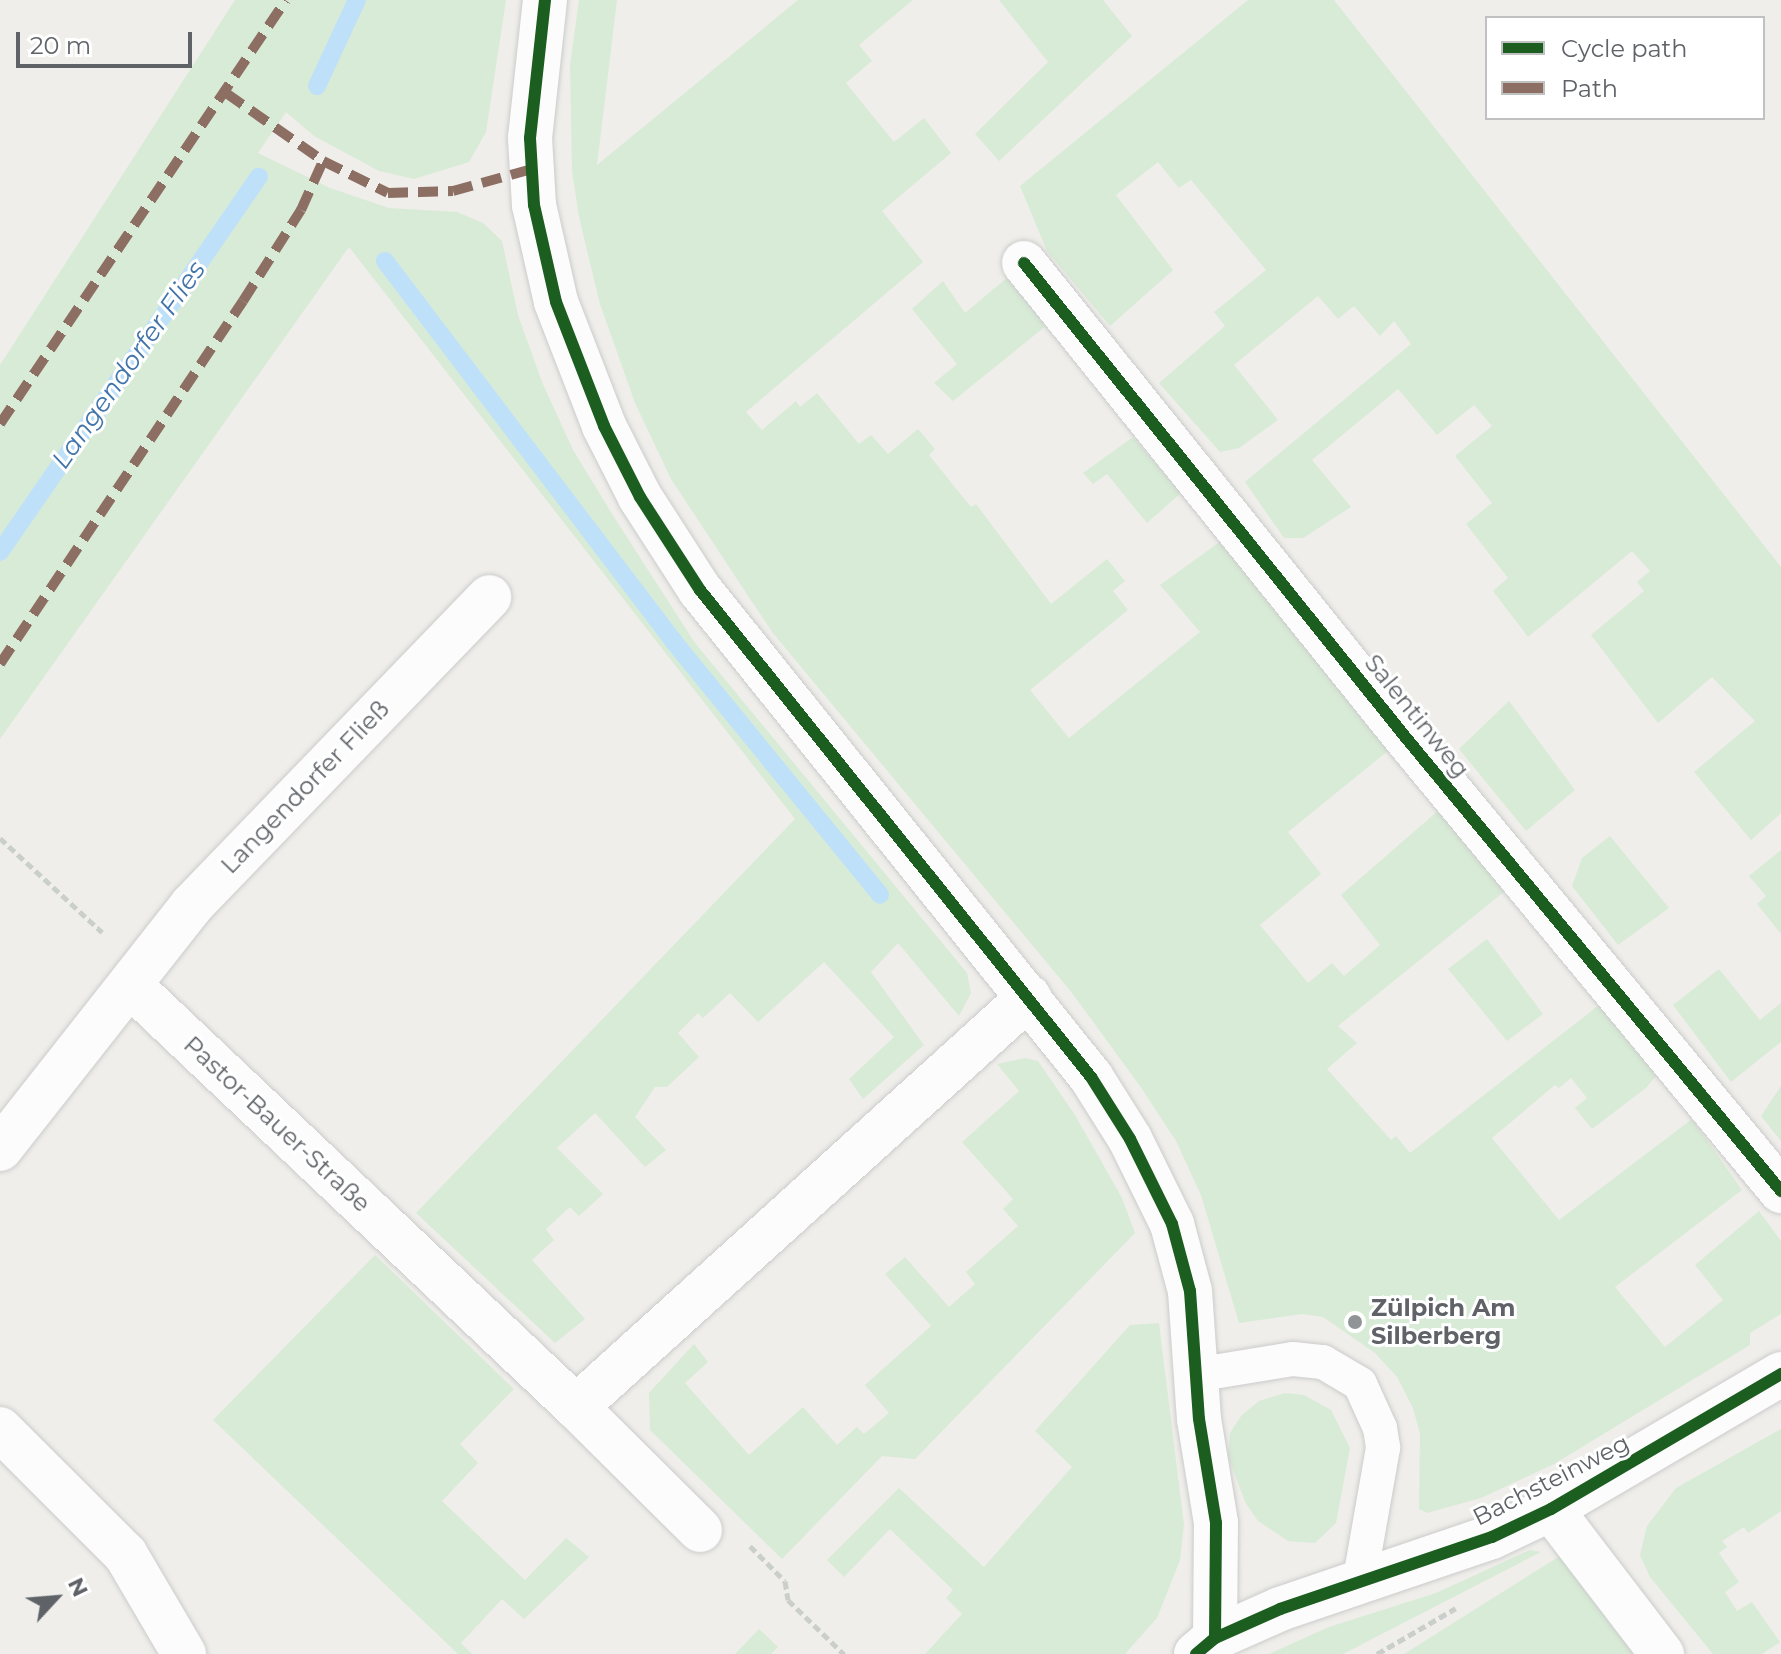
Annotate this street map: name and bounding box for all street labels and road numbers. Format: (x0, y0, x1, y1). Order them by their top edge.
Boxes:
street label: Salentinweg (1359, 649, 1475, 783)
street label: Langendorfer Fließ (215, 694, 395, 880)
street label: Pastor-Bauer-Straße (178, 1030, 376, 1218)
street label: Bachsteinweg (1468, 1428, 1634, 1532)

